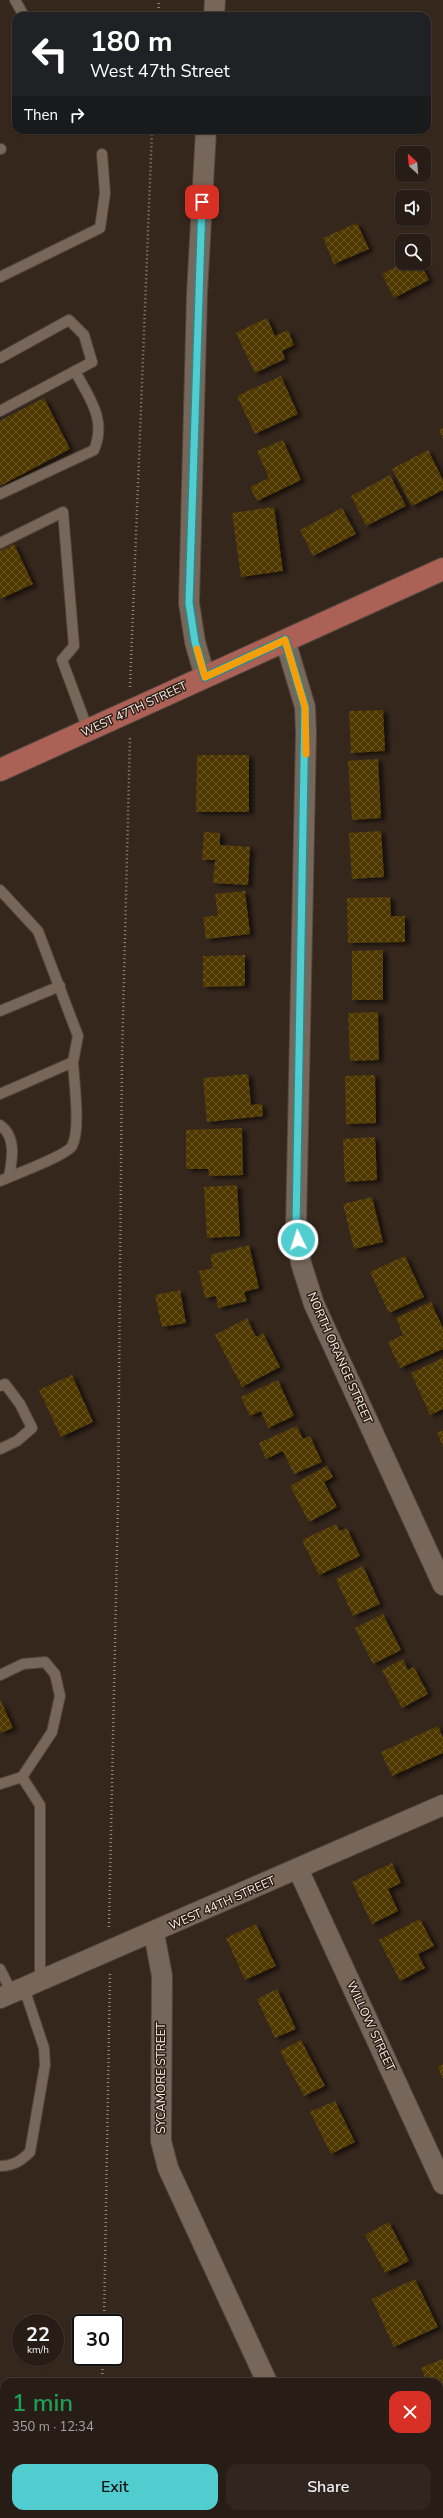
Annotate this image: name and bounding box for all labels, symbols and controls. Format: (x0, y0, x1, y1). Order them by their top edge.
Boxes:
text: 180 m (90, 23, 173, 61)
icon: left (24, 28, 76, 80)
text: West 47th Street (90, 59, 230, 83)
icon: right (66, 104, 88, 126)
text: Then (24, 105, 58, 125)
north arrow (395, 146, 431, 182)
map controls (395, 146, 431, 270)
pin (185, 185, 219, 219)
button: sound (395, 190, 431, 226)
icon: arrive (191, 191, 213, 213)
button: search (395, 234, 431, 270)
street label: WEST 47TH STREET (79, 677, 190, 741)
position arrow (277, 1219, 319, 1261)
street label: NORTH ORANGE STREET (304, 1290, 377, 1427)
street label: WEST 44TH STREET (166, 1872, 278, 1934)
street label: WILLOW STREET (343, 1978, 399, 2074)
street label: SYCAMORE STREET (153, 2021, 169, 2134)
speed limit sign: 30 (72, 2314, 124, 2366)
text: 22 (26, 2321, 50, 2348)
text: km/h (27, 2343, 49, 2357)
text: 1 min (12, 2387, 73, 2419)
button: close (389, 2391, 431, 2433)
text: 350 m · 12:34 (12, 2418, 94, 2436)
button: Exit (12, 2464, 218, 2510)
button: Share (226, 2464, 431, 2510)

